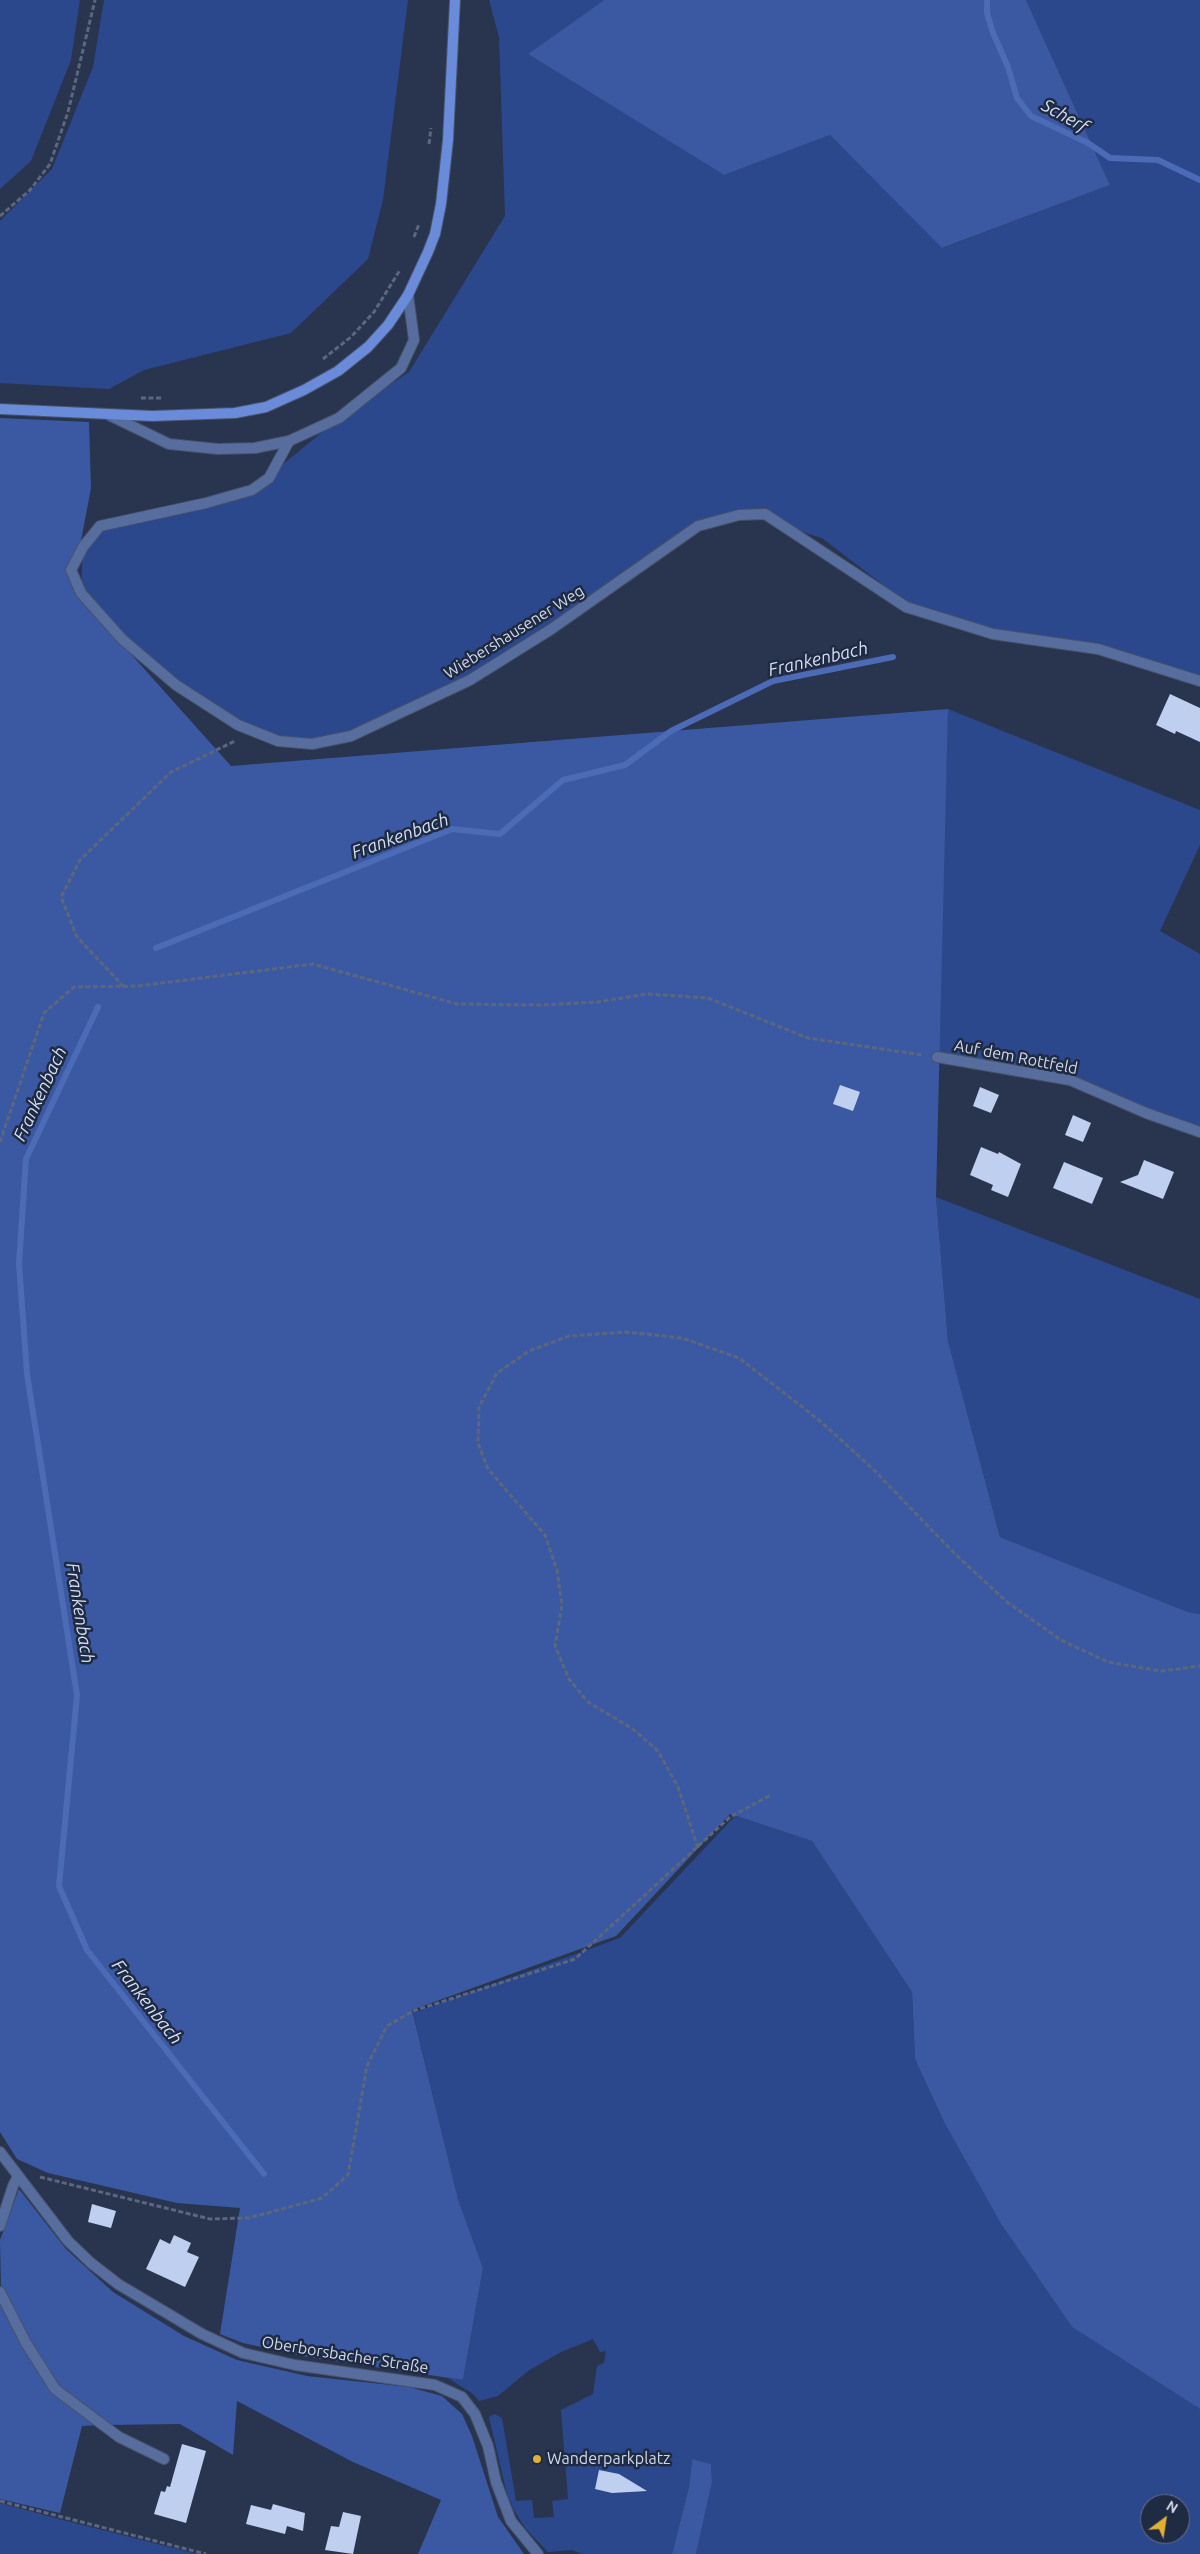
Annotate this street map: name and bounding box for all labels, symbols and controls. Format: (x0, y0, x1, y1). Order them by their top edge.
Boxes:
water label: Scherf (1038, 94, 1092, 138)
street label: Wiebershausener Weg (440, 581, 588, 683)
water label: Frankenbach (766, 637, 870, 681)
water label: Frankenbach (349, 808, 451, 864)
street label: Auf dem Rottfeld (953, 1036, 1079, 1078)
water label: Frankenbach (9, 1043, 71, 1145)
water label: Frankenbach (61, 1561, 99, 1665)
water label: Frankenbach (107, 1955, 187, 2049)
street label: Oberborsbacher Straße (260, 2332, 430, 2378)
place label: Wanderparkplatz (547, 2449, 670, 2469)
marker: Wanderparkplatz (531, 2453, 543, 2465)
north arrow (1140, 2494, 1190, 2544)
text: N (1164, 2497, 1181, 2517)

